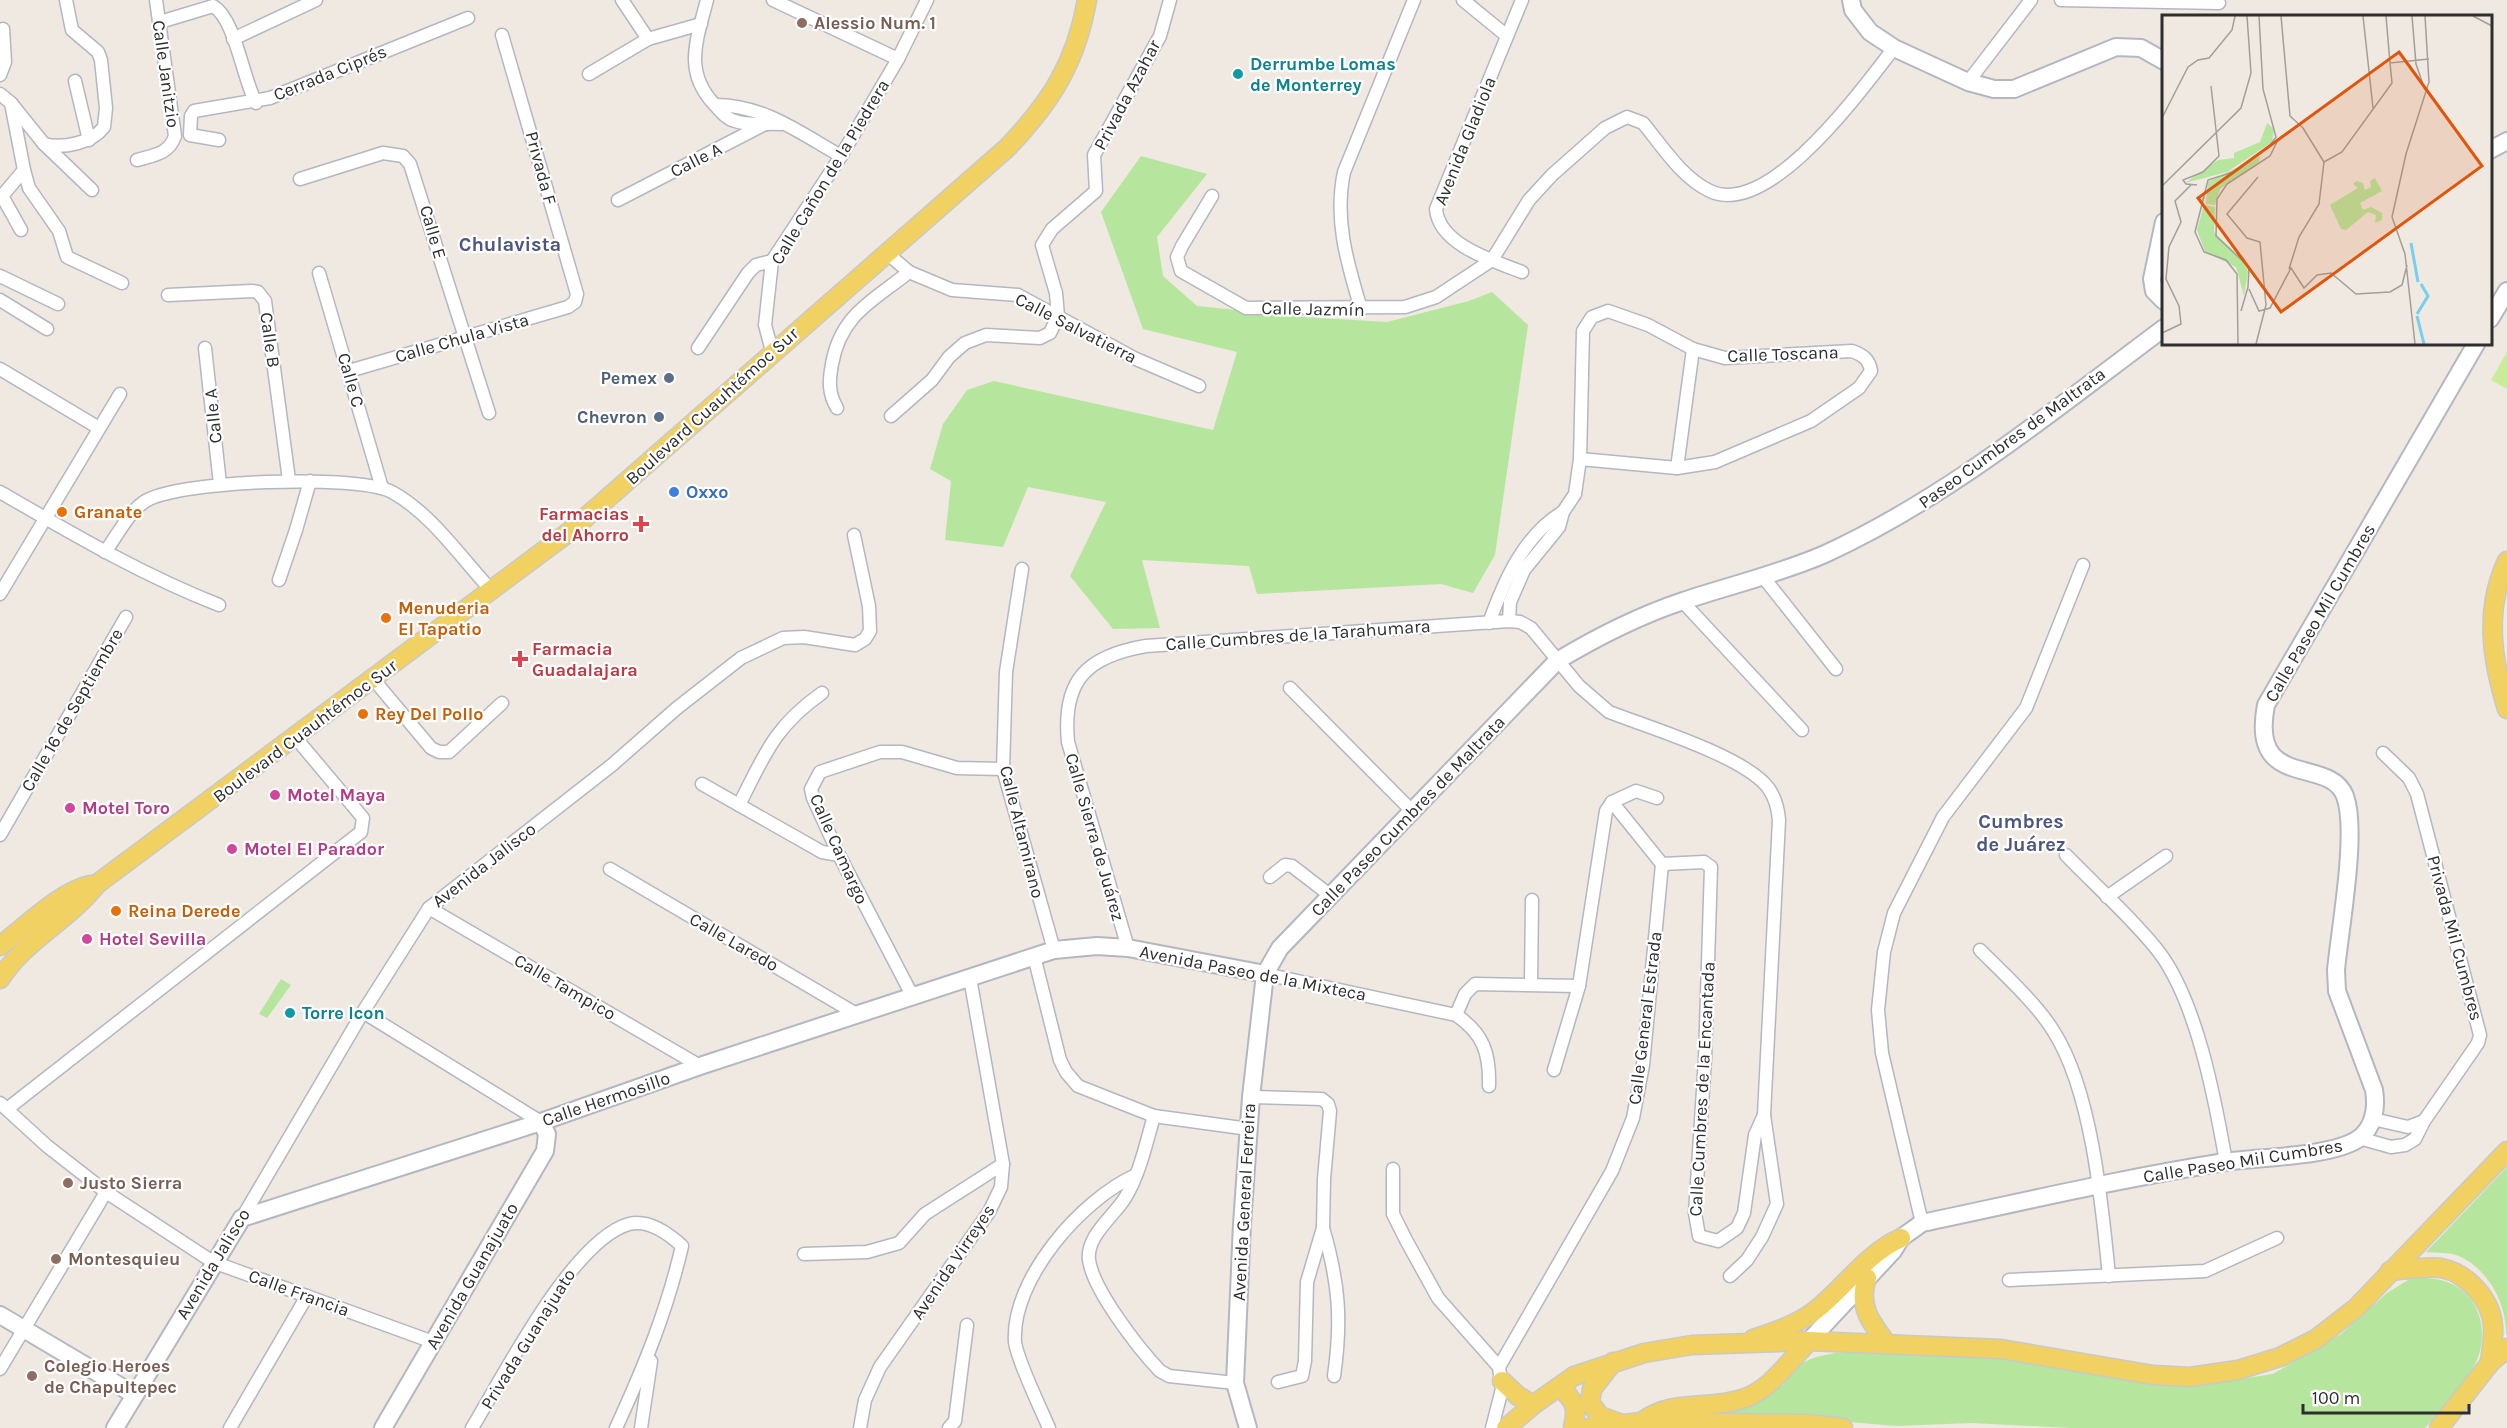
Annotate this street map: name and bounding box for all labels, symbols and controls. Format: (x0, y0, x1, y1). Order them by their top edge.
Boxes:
place label: Alessio Num. 1 (814, 12, 936, 34)
inset map (2162, 15, 2492, 345)
marker: Alessio Num. 1 (795, 16, 809, 30)
street label: Calle Janitzio (148, 19, 184, 129)
street label: Privada Azahar (1089, 36, 1166, 154)
street label: Cerrada Ciprés (270, 40, 390, 106)
place label: Derrumbe Lomas de Monterrey (1250, 53, 1396, 96)
marker: Derrumbe Lomas de Monterrey (1231, 67, 1245, 81)
street label: Avenida Gladiola (1429, 74, 1501, 208)
street label: Calle Cañon de la Piedrera (766, 75, 894, 269)
street label: Privada F (521, 129, 561, 207)
street label: Calle A (667, 138, 725, 182)
street label: Calle E (415, 203, 451, 261)
district label: Chulavista (459, 233, 561, 256)
street label: Calle Salvatierra (1011, 288, 1141, 368)
street label: Calle Jazmín (1261, 297, 1365, 321)
street label: Calle Chula Vista (393, 308, 531, 368)
street label: Calle B (255, 311, 285, 369)
street label: Boulevard Cuauhtémoc Sur (621, 322, 803, 489)
street label: Calle Toscana (1727, 341, 1839, 367)
street label: Calle C (333, 350, 369, 410)
street label: Paseo Cumbres de Maltrata (1914, 363, 2110, 513)
place label: Pemex (600, 367, 657, 389)
marker: Pemex (662, 371, 676, 385)
street label: Calle A (199, 388, 227, 444)
place label: Chevron (577, 406, 647, 428)
marker: Chevron (652, 410, 666, 424)
place label: Oxxo (686, 481, 728, 503)
marker: Oxxo (667, 485, 681, 499)
place label: Granate (74, 501, 142, 523)
place label: Farmacias del Ahorro (539, 503, 629, 546)
marker: Granate (55, 505, 69, 519)
marker: Farmacias del Ahorro (634, 517, 648, 531)
street label: Calle Paseo Mil Cumbres (2260, 520, 2380, 706)
place label: Menuderia El Tapatio (398, 597, 490, 640)
marker: Menuderia El Tapatio (379, 611, 393, 625)
street label: Calle Cumbres de la Tarahumara (1165, 615, 1431, 655)
street label: Calle 16 de Septiembre (16, 625, 128, 795)
place label: Farmacia Guadalajara (532, 638, 638, 681)
marker: Farmacia Guadalajara (513, 652, 527, 666)
street label: Boulevard Cuauhtémoc Sur (209, 654, 402, 807)
place label: Rey Del Pollo (375, 703, 483, 725)
marker: Rey Del Pollo (356, 707, 370, 721)
street label: Calle Paseo Cumbres de Maltrata (1306, 711, 1510, 921)
street label: Calle Sierra de Juárez (1060, 750, 1130, 924)
street label: Calle Altamirano (995, 763, 1049, 901)
place label: Motel Maya (287, 784, 385, 806)
marker: Motel Maya (268, 788, 282, 802)
street label: Calle Camargo (805, 790, 873, 908)
place label: Motel Toro (82, 797, 170, 819)
marker: Motel Toro (63, 801, 77, 815)
district label: Cumbres de Juárez (1976, 810, 2066, 856)
street label: Avenida Jalisco (428, 818, 540, 912)
place label: Motel El Parador (244, 838, 384, 860)
marker: Motel El Parador (225, 842, 239, 856)
street label: Privada Mil Cumbres (2422, 853, 2488, 1023)
place label: Reina Derede (128, 900, 240, 922)
marker: Reina Derede (109, 904, 123, 918)
street label: Calle Laredo (686, 908, 782, 976)
place label: Hotel Sevilla (99, 928, 206, 950)
street label: Calle General Estrada (1623, 930, 1667, 1106)
marker: Hotel Sevilla (80, 932, 94, 946)
street label: Avenida Paseo de la Mixteca (1138, 940, 1368, 1006)
street label: Calle Tampico (510, 949, 620, 1025)
street label: Calle Cumbres de la Encantada (1684, 961, 1720, 1217)
place label: Torre Icon (302, 1002, 385, 1024)
marker: Torre Icon (283, 1006, 297, 1020)
street label: Calle Hermosillo (539, 1067, 673, 1131)
street label: Avenida General Ferreira (1228, 1102, 1260, 1302)
street label: Calle Paseo Mil Cumbres (2142, 1134, 2344, 1188)
place label: Justo Sierra (80, 1172, 182, 1194)
marker: Justo Sierra (61, 1176, 75, 1190)
street label: Avenida Guanajuato (421, 1199, 523, 1353)
street label: Avenida Virreyes (906, 1200, 1000, 1324)
street label: Avenida Jalisco (171, 1205, 255, 1323)
place label: Montesquieu (68, 1248, 180, 1270)
marker: Montesquieu (49, 1252, 63, 1266)
street label: Calle Francia (246, 1265, 352, 1321)
street label: Privada Guanajuato (476, 1265, 580, 1413)
place label: Colegio Heroes de Chapultepec (44, 1355, 177, 1398)
marker: Colegio Heroes de Chapultepec (25, 1369, 39, 1383)
scale bar (2303, 1377, 2470, 1415)
text: 100 m (2312, 1387, 2360, 1409)

